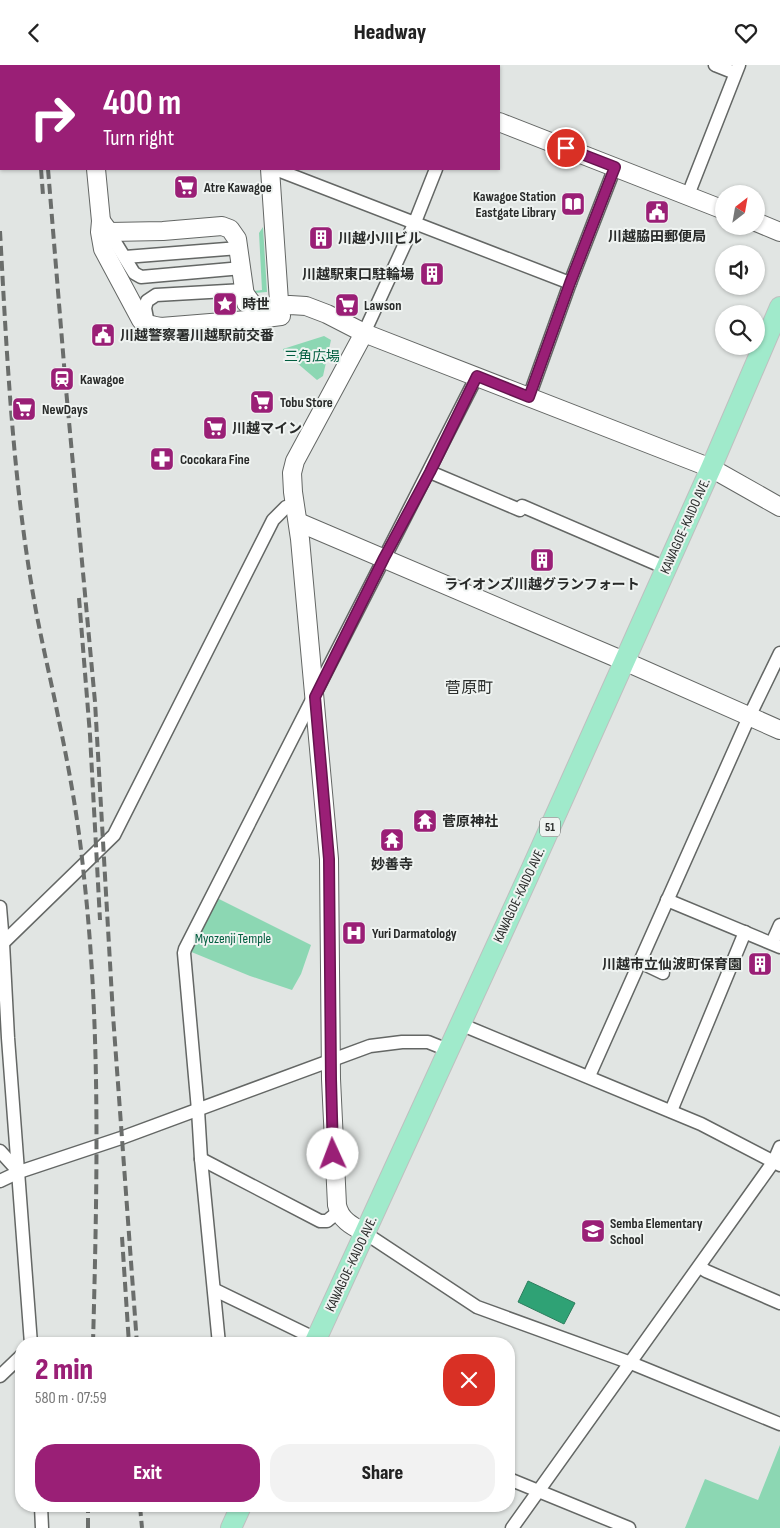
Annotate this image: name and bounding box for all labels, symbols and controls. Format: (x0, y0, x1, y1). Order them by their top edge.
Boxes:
icon: back (20, 19, 48, 47)
text: Headway (354, 19, 426, 46)
icon: heart (732, 19, 760, 47)
text: 400 m (103, 82, 181, 125)
icon: right (20, 85, 85, 150)
text: Turn right (103, 125, 174, 152)
pin (545, 127, 587, 169)
icon: arrive (552, 134, 580, 162)
supermarket icon: Atre Kawagoe (173, 174, 199, 200)
place label: Atre Kawagoe (203, 179, 272, 196)
north arrow (715, 185, 765, 235)
map controls (715, 185, 765, 355)
place label: Kawagoe Station Eastgate Library (473, 188, 556, 221)
library icon: Kawagoe Station Eastgate Library (560, 191, 586, 217)
public building icon: 川越脇田郵便局 (644, 199, 670, 225)
building icon: 川越小川ビル (308, 225, 334, 251)
place label: 川越脇田郵便局 (608, 228, 706, 245)
place label: 川越小川ビル (338, 230, 422, 247)
button: sound (715, 245, 765, 295)
building icon: 川越駅東口駐輪場 (419, 261, 445, 287)
place label: 川越駅東口駐輪場 (302, 266, 414, 283)
place icon: 時世 (212, 291, 238, 317)
supermarket icon: Lawson (334, 292, 360, 318)
place label: 時世 (242, 296, 270, 313)
place label: Lawson (364, 297, 401, 314)
button: search (715, 305, 765, 355)
public building icon: 川越警察署川越駅前交番 (90, 322, 116, 348)
place label: 川越警察署川越駅前交番 (120, 327, 274, 344)
park label: 三角広場 (284, 348, 340, 365)
station icon: Kawagoe (49, 366, 75, 392)
place label: Kawagoe (80, 371, 124, 388)
supermarket icon: Tobu Store (249, 389, 275, 415)
place label: Tobu Store (280, 394, 333, 411)
supermarket icon: NewDays (11, 396, 37, 422)
place label: NewDays (42, 401, 88, 418)
supermarket icon: 川越マイン (202, 415, 228, 441)
place label: 川越マイン (232, 420, 302, 437)
pharmacy icon: Cocokara Fine (149, 446, 175, 472)
place label: Cocokara Fine (180, 451, 250, 468)
street label: KAWAGOE-KAIDO AVE. (656, 475, 714, 577)
building icon: ライオンズ川越グランフォート (529, 547, 555, 573)
place label: ライオンズ川越グランフォート (444, 576, 640, 593)
district label: 菅原町 (445, 679, 493, 698)
temple icon: 菅原神社 (412, 808, 438, 834)
place label: 菅原神社 (442, 813, 498, 830)
road number: 51 (540, 817, 560, 837)
temple icon: 妙善寺 (379, 827, 405, 853)
street label: KAWAGOE-KAIDO AVE. (490, 845, 548, 945)
place label: 妙善寺 (371, 856, 413, 873)
hospital icon: Yuri Darmatology (341, 920, 367, 946)
place label: Yuri Darmatology (372, 925, 457, 942)
park label: Myozenji Temple (195, 930, 271, 947)
building icon: 川越市立仙波町保育園 (747, 951, 773, 977)
place label: 川越市立仙波町保育園 (602, 956, 742, 973)
position arrow (306, 1127, 358, 1179)
street label: KAWAGOE-KAIDO AVE. (322, 1214, 380, 1314)
place label: Semba Elementary School (610, 1215, 703, 1248)
school or university icon: Semba Elementary School (580, 1218, 606, 1244)
text: 2 min (35, 1352, 93, 1388)
button: close (443, 1354, 495, 1406)
text: 580 m · 07:59 (35, 1389, 107, 1408)
button: Exit (35, 1444, 260, 1502)
button: Share (270, 1444, 495, 1502)

